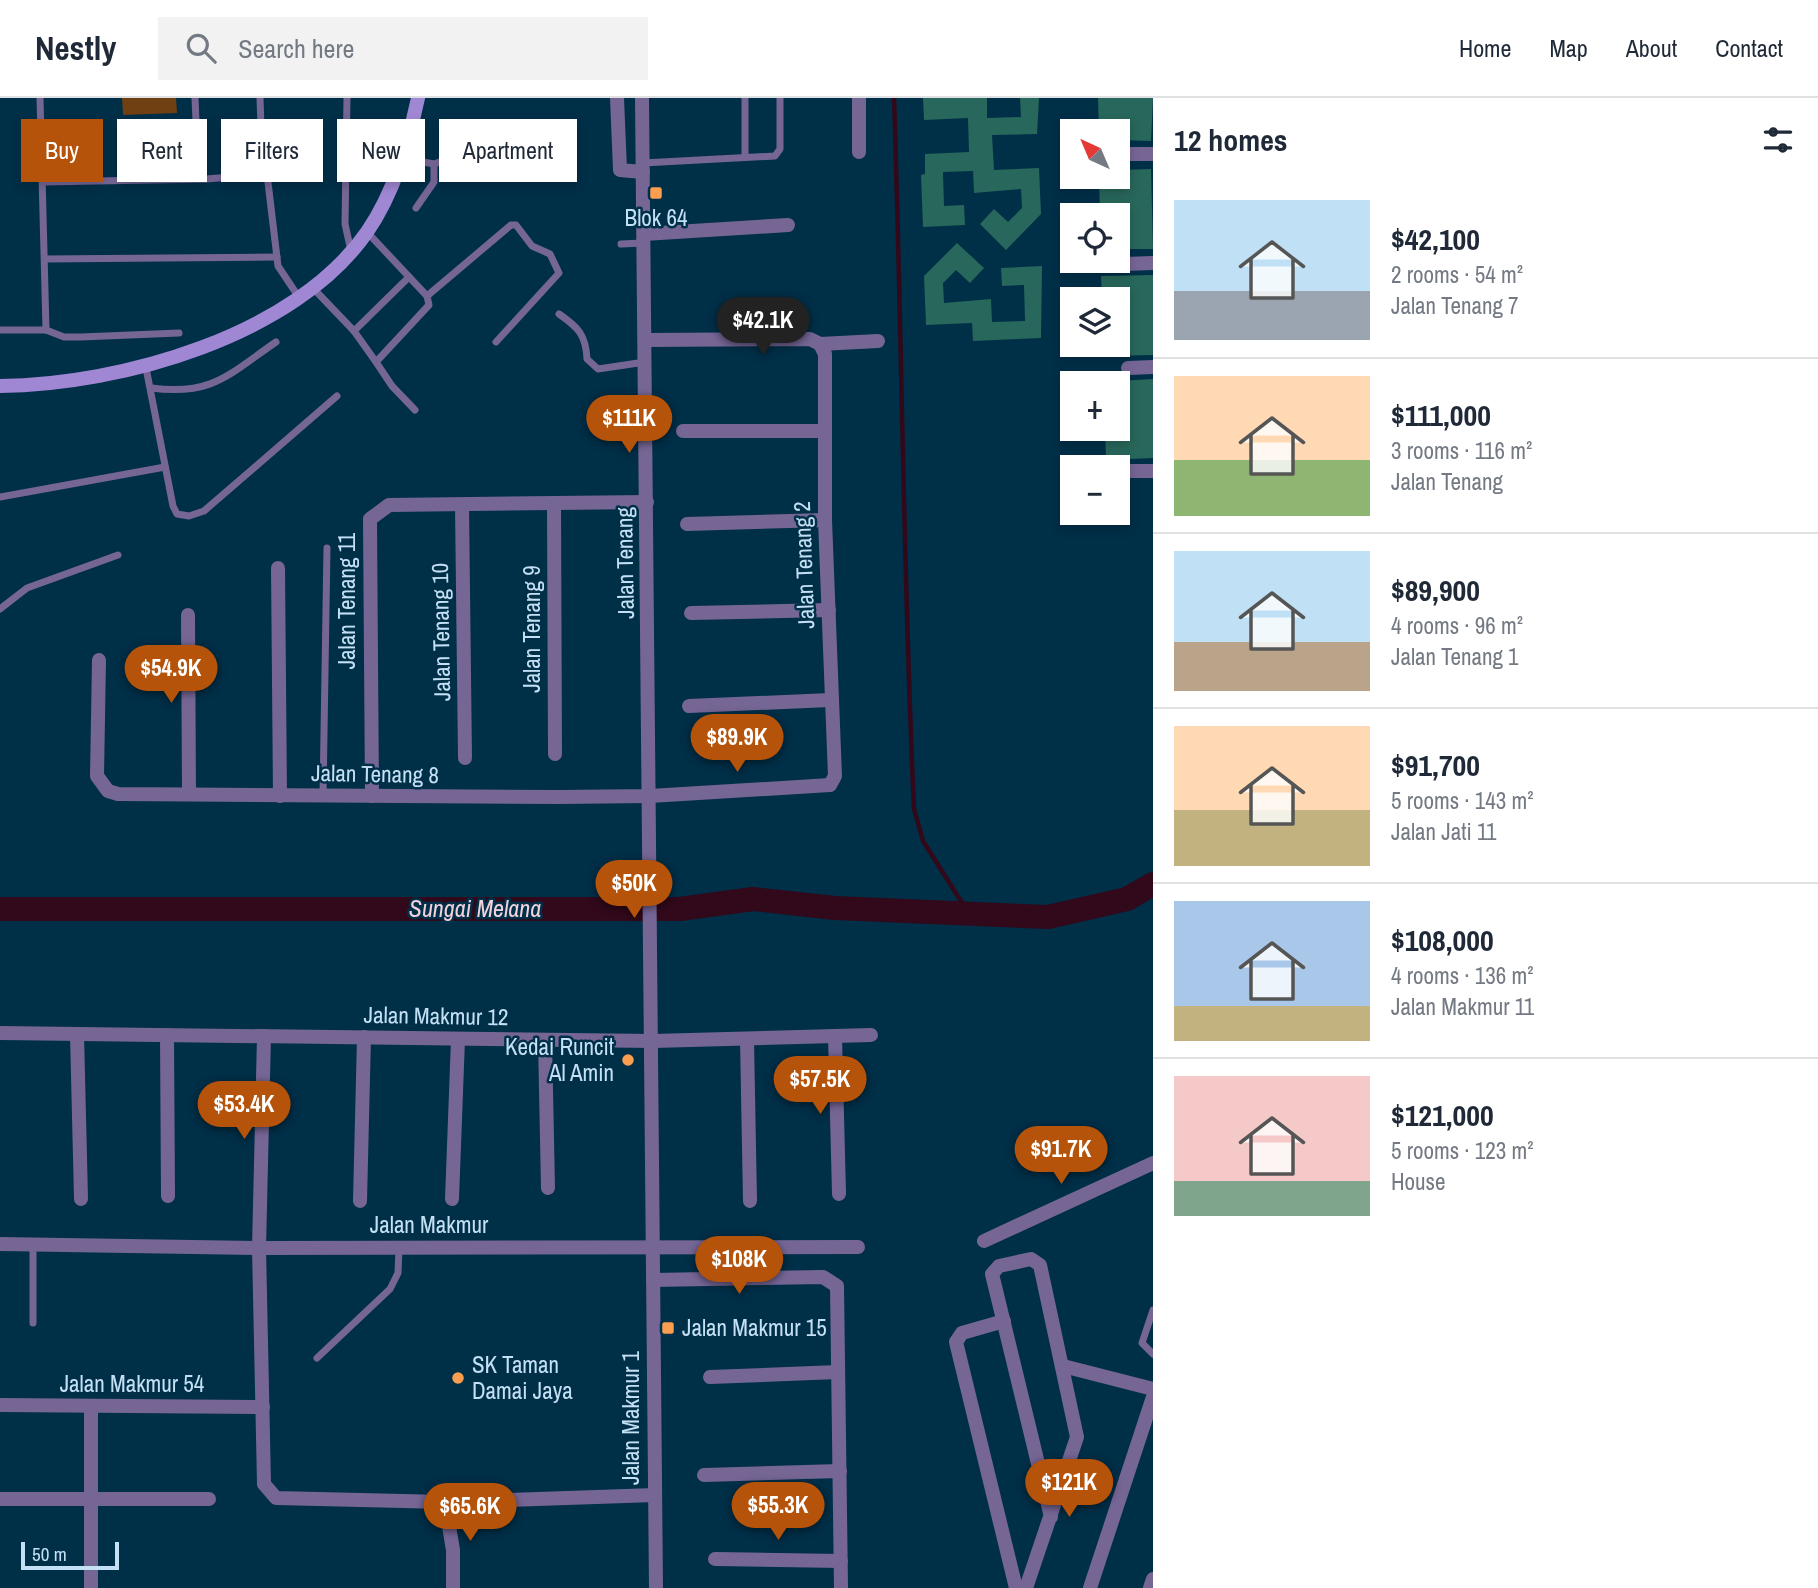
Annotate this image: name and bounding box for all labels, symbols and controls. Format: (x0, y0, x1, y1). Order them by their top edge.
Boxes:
search box (158, 17, 648, 80)
text: Nestly (35, 26, 116, 70)
icon: search (182, 29, 220, 67)
text: Search here (238, 31, 354, 66)
text: Home (1459, 32, 1511, 64)
text: Map (1549, 32, 1588, 64)
text: About (1626, 32, 1677, 64)
text: Contact (1715, 32, 1783, 64)
chip: Buy (21, 119, 103, 182)
chip: Rent (117, 119, 207, 182)
chip: Filters (221, 119, 323, 182)
chip: New (337, 119, 425, 182)
chip: Apartment (439, 119, 577, 182)
north arrow (1060, 119, 1130, 189)
map controls (1060, 119, 1130, 525)
text: 12 homes (1174, 120, 1288, 160)
icon: filters (1759, 121, 1797, 159)
marker: Blok 64 (648, 185, 664, 201)
place label: Blok 64 (625, 202, 688, 233)
button: locate (1060, 203, 1130, 273)
text: $42,100 (1391, 219, 1480, 259)
icon: home (1230, 228, 1314, 312)
text: 2 rooms · 54 m² (1391, 259, 1523, 290)
button: layers (1060, 287, 1130, 357)
text: Jalan Tenang 7 (1391, 290, 1519, 321)
pin: $42.1K (706, 298, 820, 357)
text: $42.1K (733, 304, 793, 335)
button: + (1060, 371, 1130, 441)
text: $111,000 (1391, 395, 1491, 435)
pin: $111K (580, 396, 678, 455)
text: $111K (602, 402, 656, 433)
icon: home (1230, 404, 1314, 488)
text: 3 rooms · 116 m² (1391, 435, 1532, 466)
button: − (1060, 455, 1130, 525)
text: Jalan Tenang (1391, 466, 1503, 497)
street label: Jalan Tenang 2 (786, 501, 821, 629)
street label: Jalan Tenang (608, 506, 641, 619)
street label: Jalan Tenang 11 (331, 532, 362, 669)
street label: Jalan Tenang 10 (424, 563, 457, 701)
street label: Jalan Tenang 9 (516, 565, 547, 693)
text: $89,900 (1391, 570, 1480, 610)
icon: home (1230, 579, 1314, 663)
text: 4 rooms · 96 m² (1391, 610, 1523, 641)
text: Jalan Tenang 1 (1391, 641, 1519, 672)
pin: $54.9K (114, 646, 228, 705)
text: $54.9K (141, 652, 201, 683)
pin: $89.9K (680, 714, 794, 774)
text: $89.9K (707, 721, 767, 752)
text: $91,700 (1391, 745, 1480, 785)
icon: home (1230, 754, 1314, 838)
street label: Jalan Tenang 8 (311, 757, 439, 790)
text: 5 rooms · 143 m² (1391, 785, 1534, 816)
text: Jalan Jati 11 (1391, 816, 1497, 847)
pin: $50K (593, 860, 675, 920)
text: $50K (611, 867, 657, 898)
water label: Sungai Melana (409, 892, 541, 924)
text: $108,000 (1391, 920, 1494, 960)
icon: home (1230, 929, 1314, 1013)
text: 4 rooms · 136 m² (1391, 960, 1534, 991)
text: Jalan Makmur 11 (1391, 991, 1534, 1022)
street label: Jalan Makmur 12 (363, 999, 509, 1032)
place label: Kedai Runcit Al Amin (505, 1031, 614, 1088)
marker: Kedai Runcit Al Amin (620, 1052, 636, 1068)
pin: $57.5K (763, 1056, 877, 1116)
text: $57.5K (790, 1063, 850, 1094)
pin: $53.4K (187, 1082, 301, 1141)
text: $53.4K (214, 1088, 274, 1119)
text: $121,000 (1391, 1095, 1494, 1135)
icon: home (1230, 1104, 1314, 1188)
pin: $91.7K (1004, 1126, 1118, 1186)
text: $91.7K (1031, 1133, 1091, 1164)
text: 5 rooms · 123 m² (1391, 1135, 1534, 1166)
text: House (1391, 1166, 1446, 1197)
street label: Jalan Makmur (370, 1209, 489, 1240)
pin: $108K (690, 1236, 788, 1296)
text: $108K (711, 1243, 767, 1274)
place label: Jalan Makmur 15 (682, 1312, 827, 1343)
marker: Jalan Makmur 15 (660, 1320, 676, 1336)
place label: SK Taman Damai Jaya (472, 1349, 573, 1406)
street label: Jalan Makmur 1 (615, 1350, 646, 1485)
street label: Jalan Makmur 54 (60, 1368, 205, 1399)
marker: SK Taman Damai Jaya (450, 1370, 466, 1386)
pin: $121K (1020, 1460, 1118, 1519)
text: $121K (1041, 1466, 1097, 1497)
pin: $55.3K (721, 1482, 835, 1542)
pin: $65.6K (413, 1484, 527, 1543)
text: $55.3K (748, 1489, 808, 1520)
text: $65.6K (440, 1490, 500, 1521)
scale bar (21, 1539, 119, 1571)
text: 50 m (32, 1541, 67, 1567)

